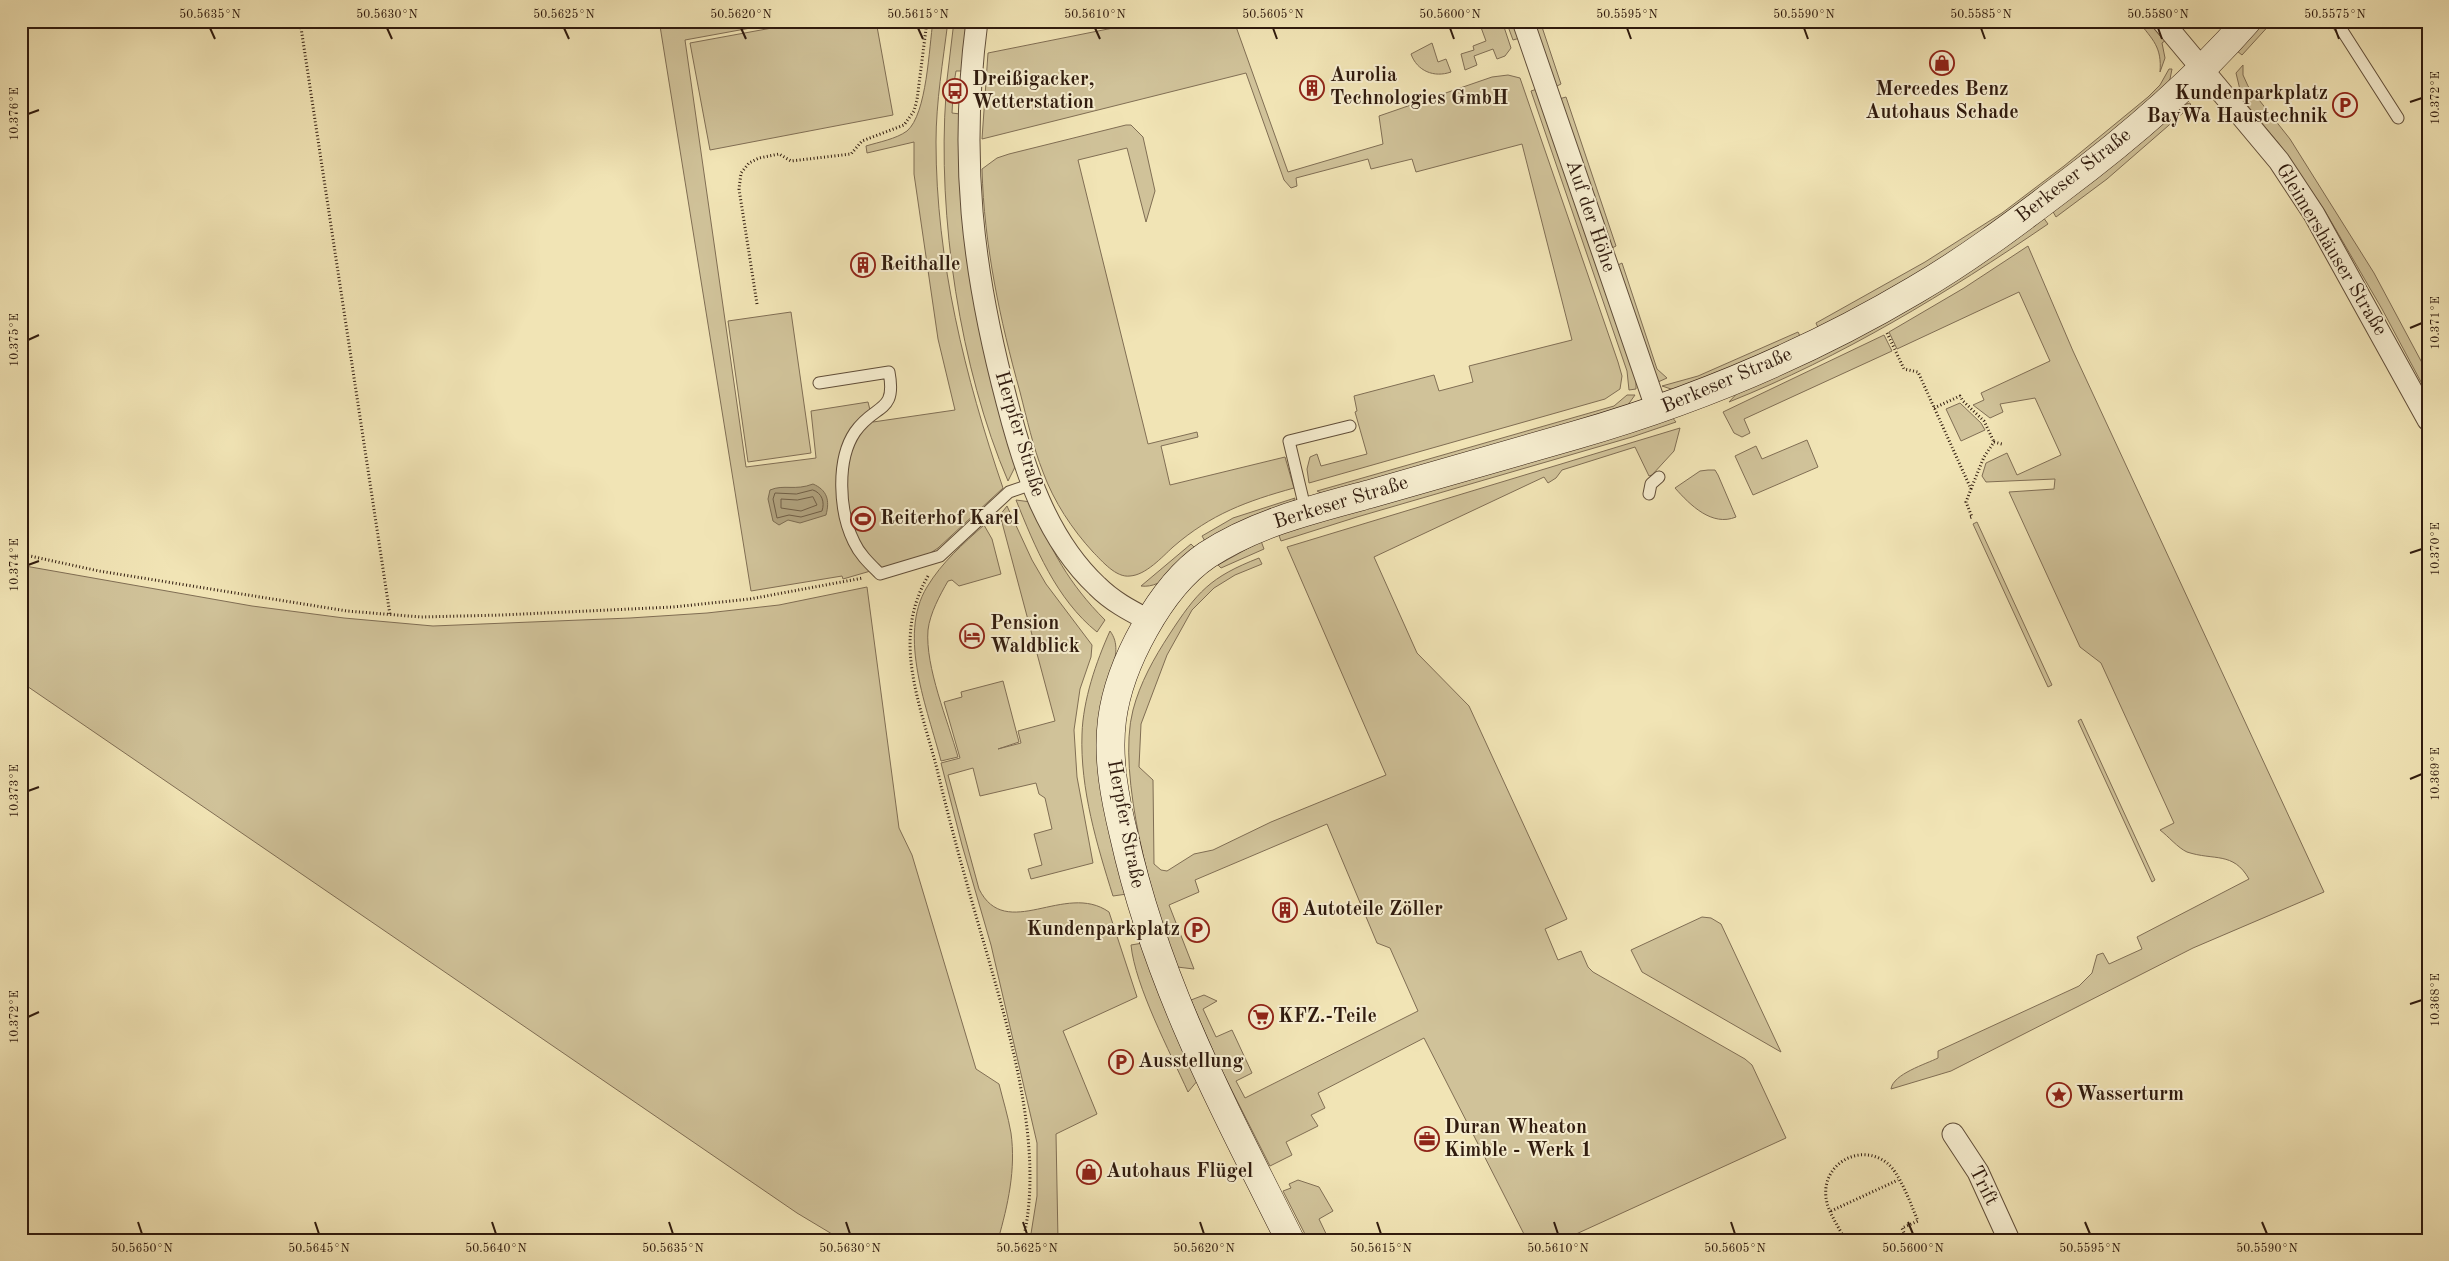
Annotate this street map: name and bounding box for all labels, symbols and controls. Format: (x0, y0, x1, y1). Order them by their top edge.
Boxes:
text: 50.5635°N (179, 8, 241, 21)
text: 50.5630°N (356, 8, 418, 21)
text: 50.5625°N (533, 8, 595, 21)
text: 50.5620°N (710, 8, 772, 21)
text: 50.5615°N (887, 8, 949, 21)
text: 50.5610°N (1064, 8, 1126, 21)
text: 50.5605°N (1242, 8, 1304, 21)
text: 50.5600°N (1419, 8, 1481, 21)
text: 50.5595°N (1596, 8, 1658, 21)
text: 50.5590°N (1773, 8, 1835, 21)
text: 50.5585°N (1950, 8, 2012, 21)
text: 50.5580°N (2127, 8, 2189, 21)
text: 50.5575°N (2304, 8, 2366, 21)
shop icon: Mercedes Benz Autohaus Schade (1929, 50, 1955, 76)
place label: Aurolia Technologies GmbH (1330, 66, 1509, 109)
place label: Dreißigacker, Wetterstation (972, 70, 1094, 113)
text: 10.372°E (2430, 71, 2442, 125)
building icon: Aurolia Technologies GmbH (1299, 75, 1325, 101)
bus stop icon: Dreißigacker, Wetterstation (942, 78, 968, 104)
place label: Mercedes Benz Autohaus Schade (1865, 80, 2019, 123)
place label: Kundenparkplatz BayWa Haustechnik (2147, 84, 2328, 127)
text: 10.376°E (9, 87, 21, 141)
parking icon: Kundenparkplatz BayWa Haustechnik (2332, 92, 2358, 118)
street label: Berkeser Straße (2013, 125, 2135, 227)
street label: Auf der Höhe (1561, 157, 1619, 275)
street label: Gleimershäuser Straße (2272, 161, 2390, 339)
building icon: Reithalle (850, 252, 876, 278)
place label: Reithalle (880, 255, 960, 275)
text: 10.371°E (2430, 296, 2442, 350)
text: 10.375°E (8, 313, 21, 367)
street label: Berkeser Straße (1659, 345, 1795, 417)
street label: Herpfer Straße (990, 369, 1048, 499)
street label: Berkeser Straße (1271, 473, 1411, 533)
sports icon: Reiterhof Karel (850, 506, 876, 532)
place label: Reiterhof Karel (880, 509, 1019, 529)
text: 10.370°E (2430, 522, 2442, 576)
text: 10.374°E (9, 538, 21, 592)
place label: Pension Waldblick (990, 614, 1080, 657)
hotel icon: Pension Waldblick (959, 623, 985, 649)
text: 10.369°E (2430, 747, 2442, 801)
street label: Herpfer Straße (1103, 758, 1147, 890)
text: 10.373°E (9, 764, 21, 818)
building icon: Autoteile Zöller (1272, 897, 1298, 923)
place label: Autoteile Zöller (1302, 900, 1443, 920)
parking icon: Kundenparkplatz (1184, 917, 1210, 943)
place label: Kundenparkplatz (1027, 920, 1180, 940)
text: 10.368°E (2430, 973, 2442, 1027)
text: 10.372°E (9, 990, 21, 1044)
supermarket icon: KFZ.-Teile (1248, 1004, 1274, 1030)
place label: KFZ.-Teile (1278, 1007, 1377, 1027)
parking icon: Ausstellung (1108, 1049, 1134, 1075)
place label: Ausstellung (1138, 1052, 1244, 1072)
place icon: Wasserturm (2046, 1082, 2072, 1108)
place label: Wasserturm (2076, 1085, 2184, 1105)
place label: Duran Wheaton Kimble - Werk 1 (1444, 1118, 1592, 1161)
office icon: Duran Wheaton Kimble - Werk 1 (1414, 1126, 1440, 1152)
shop icon: Autohaus Flügel (1076, 1159, 1102, 1185)
place label: Autohaus Flügel (1106, 1162, 1253, 1182)
street label: Trift (1965, 1163, 2001, 1209)
text: 50.5650°N (111, 1242, 173, 1255)
text: 50.5645°N (288, 1242, 350, 1255)
text: 50.5640°N (465, 1242, 527, 1255)
text: 50.5635°N (642, 1242, 704, 1255)
text: 50.5630°N (819, 1242, 881, 1255)
text: 50.5625°N (996, 1242, 1058, 1255)
text: 50.5620°N (1173, 1242, 1235, 1255)
text: 50.5615°N (1350, 1242, 1412, 1255)
text: 50.5610°N (1527, 1242, 1589, 1255)
text: 50.5605°N (1704, 1242, 1766, 1255)
text: 50.5600°N (1882, 1242, 1944, 1255)
text: 50.5595°N (2059, 1242, 2121, 1255)
text: 50.5590°N (2236, 1242, 2298, 1255)

